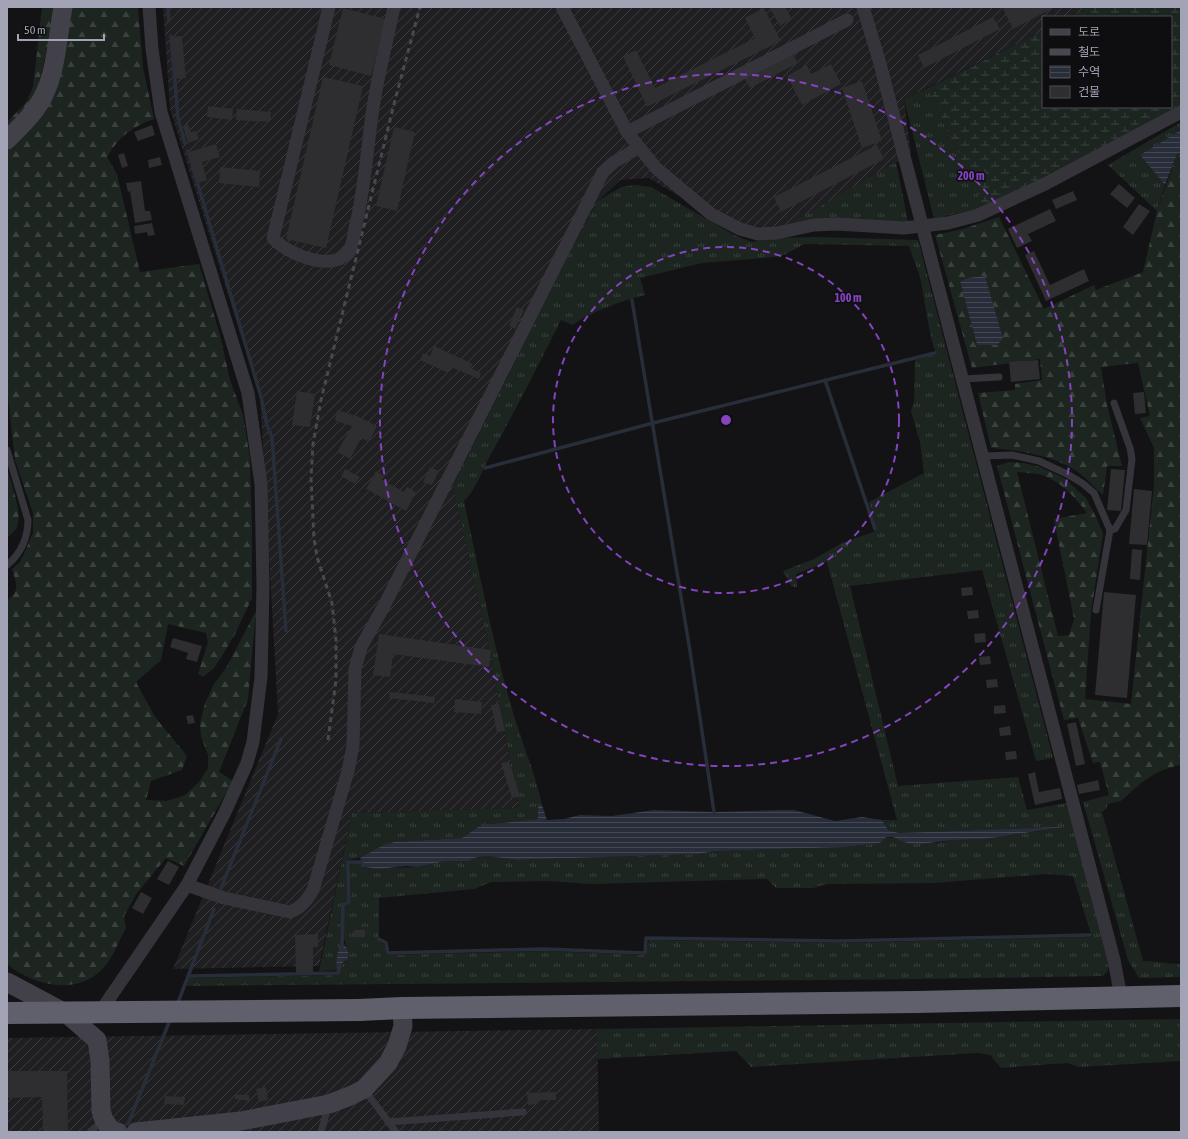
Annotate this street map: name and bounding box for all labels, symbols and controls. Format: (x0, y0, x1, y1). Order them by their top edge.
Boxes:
scale bar (18, 16, 104, 42)
legend (1042, 16, 1172, 108)
text: 50 m (24, 23, 46, 37)
text: 도로 (1078, 25, 1100, 39)
text: 철도 (1078, 45, 1100, 59)
text: 수역 (1078, 65, 1100, 79)
text: 건물 (1078, 85, 1100, 99)
text: 200 m (957, 169, 985, 183)
text: 100 m (834, 291, 862, 305)
centre of rings (719, 413, 733, 427)

